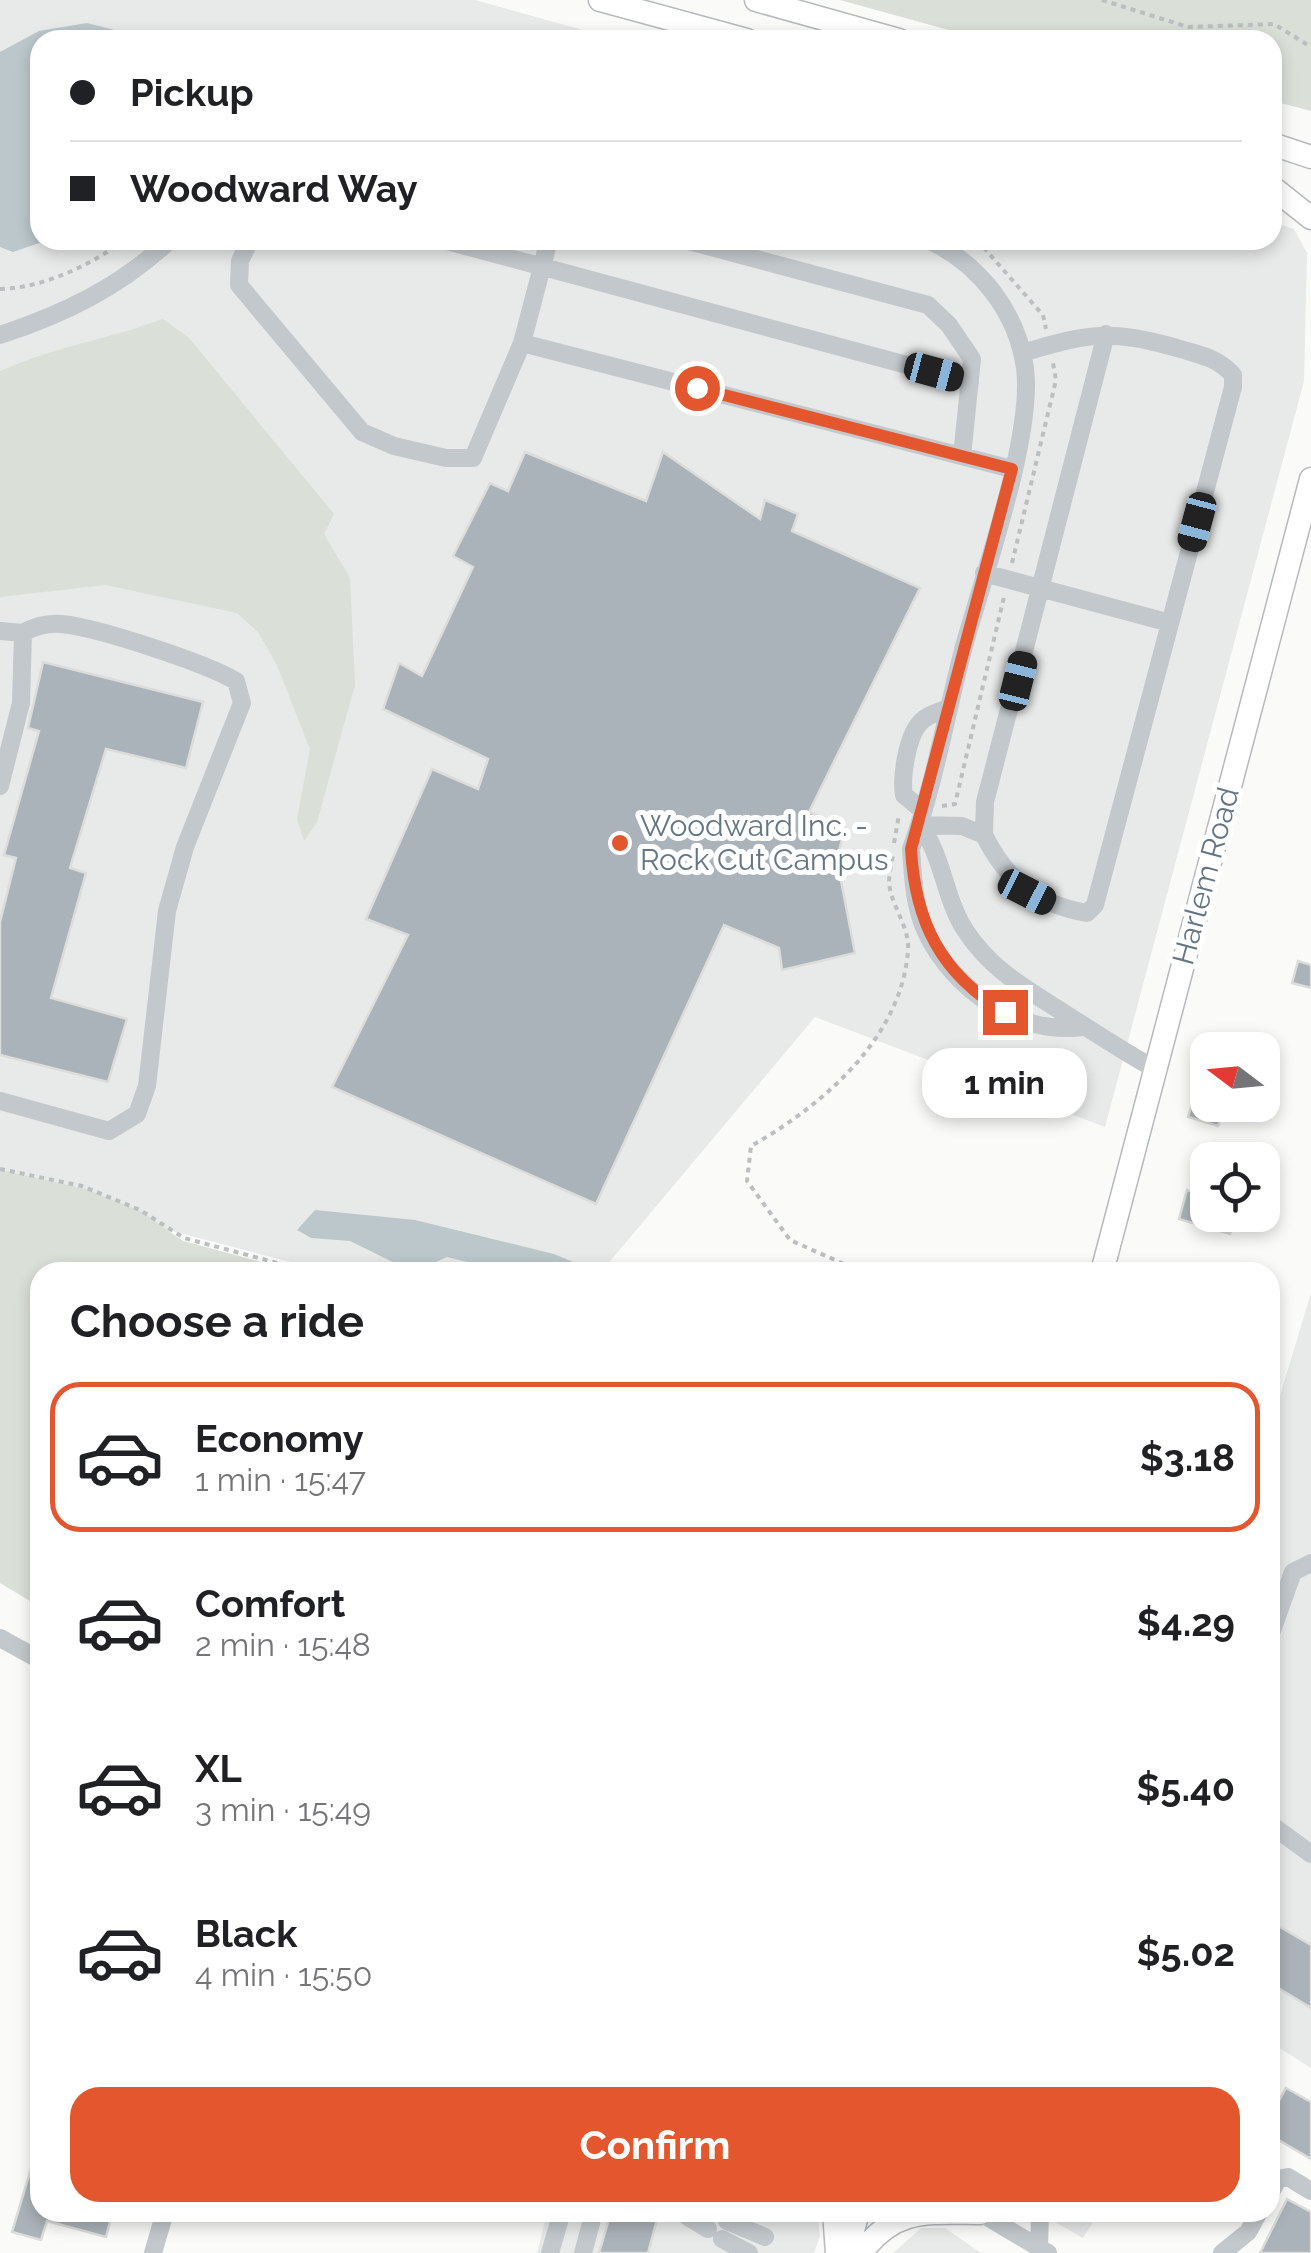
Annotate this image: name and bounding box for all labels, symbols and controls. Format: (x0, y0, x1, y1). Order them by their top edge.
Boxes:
text: Pickup (130, 70, 254, 115)
text: Woodward Way (130, 166, 418, 211)
car (901, 350, 967, 394)
route start (675, 366, 720, 411)
car (1175, 489, 1219, 555)
car (996, 648, 1040, 714)
street label: Harlem Road (1165, 784, 1246, 968)
place label: Woodward Inc. - Rock Cut Campus (640, 808, 888, 877)
marker: Woodward Inc. - Rock Cut Campus (609, 832, 631, 854)
car (993, 865, 1061, 919)
route end (983, 990, 1028, 1035)
north arrow (1190, 1032, 1280, 1122)
map controls (1190, 1032, 1280, 1232)
callout: 1 min (922, 1047, 1088, 1117)
text: 1 min (964, 1064, 1045, 1101)
button: locate (1190, 1142, 1280, 1232)
text: Choose a ride (70, 1295, 364, 1348)
icon: car (75, 1412, 165, 1502)
text: Economy (195, 1416, 364, 1461)
text: $3.18 (1140, 1435, 1235, 1480)
text: 1 min · 15:47 (195, 1461, 366, 1498)
icon: car (75, 1577, 165, 1667)
text: Comfort (195, 1581, 345, 1626)
text: $4.29 (1137, 1600, 1235, 1645)
text: 2 min · 15:48 (195, 1626, 371, 1663)
icon: car (75, 1742, 165, 1832)
text: XL (195, 1746, 242, 1791)
text: $5.40 (1136, 1765, 1235, 1810)
text: 3 min · 15:49 (195, 1791, 371, 1828)
icon: car (75, 1907, 165, 1997)
text: Black (195, 1911, 297, 1956)
text: $5.02 (1137, 1930, 1235, 1975)
text: 4 min · 15:50 (195, 1956, 372, 1993)
button: Confirm (70, 2087, 1240, 2202)

